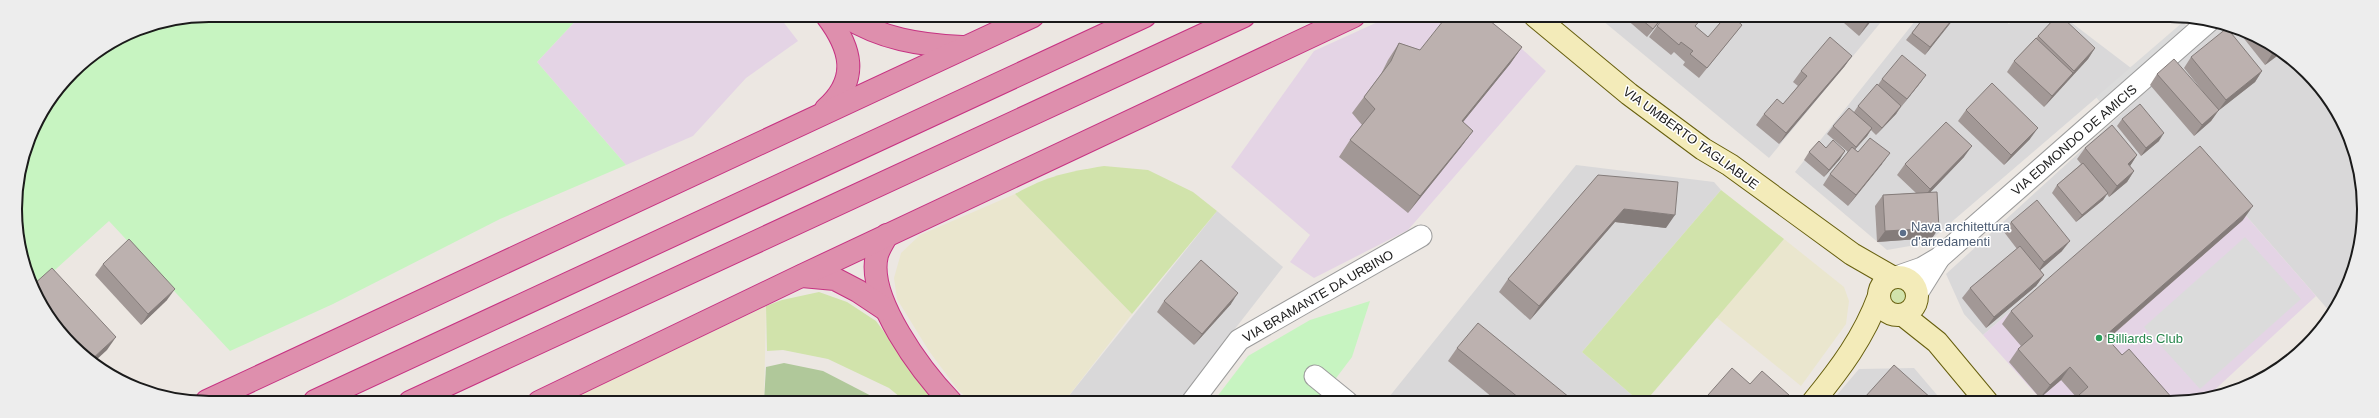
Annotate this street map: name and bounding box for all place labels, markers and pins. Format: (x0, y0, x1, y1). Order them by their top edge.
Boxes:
place label: Nava architettura d'arredamenti (1911, 219, 2011, 249)
marker: Nava architettura d'arredamenti (1898, 228, 1908, 238)
place label: Billiards Club (2107, 331, 2183, 346)
marker: Billiards Club (2094, 333, 2104, 343)

